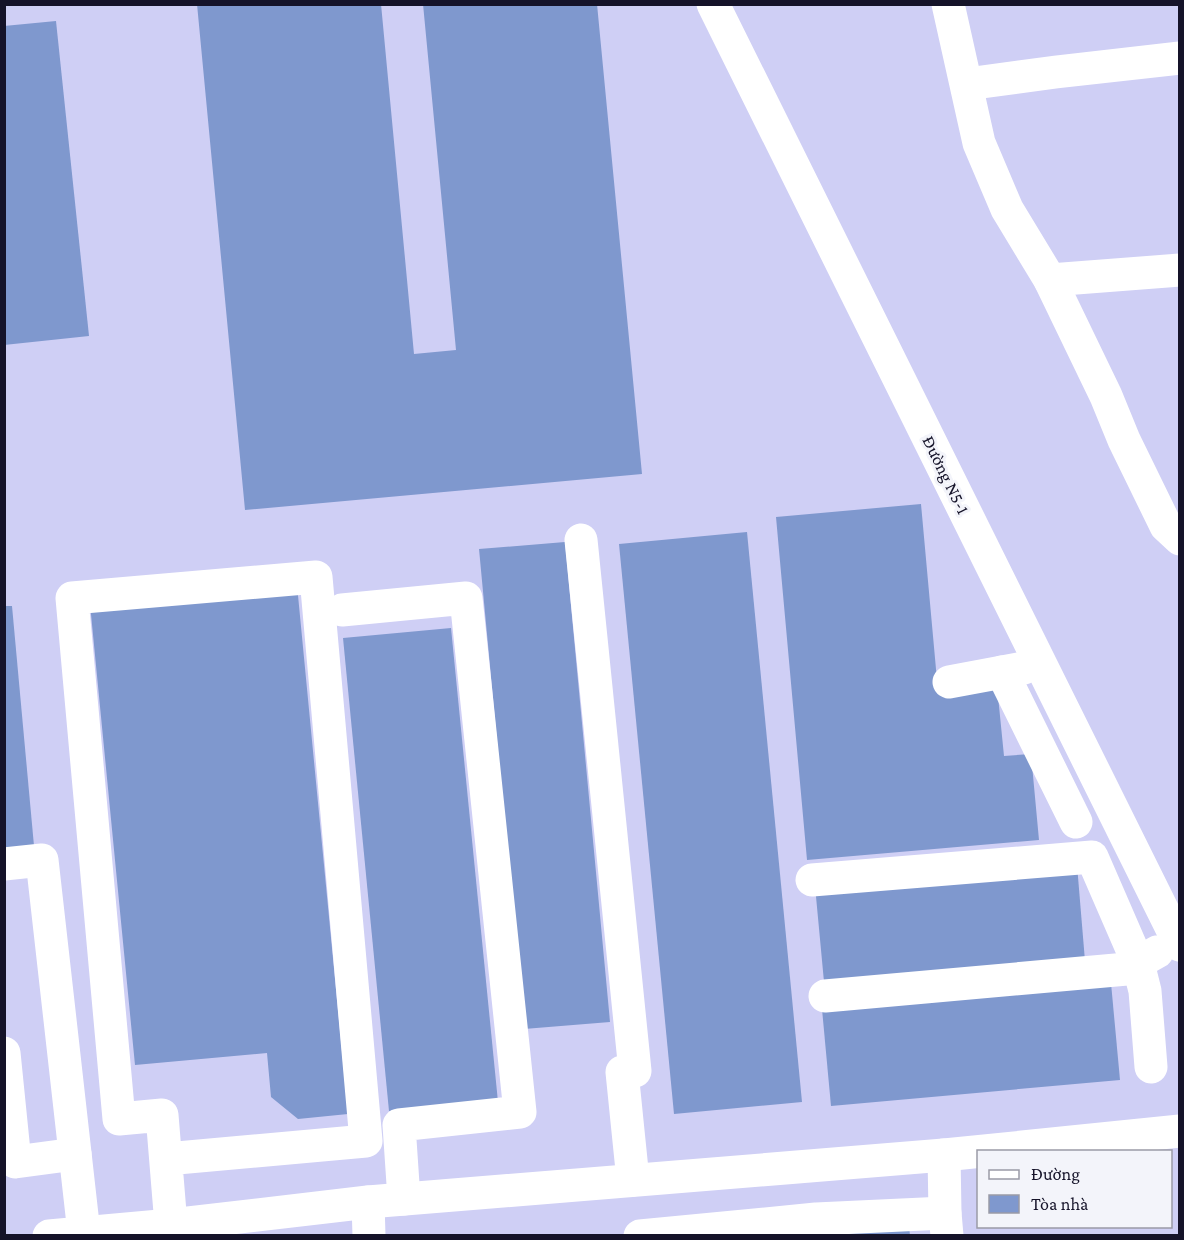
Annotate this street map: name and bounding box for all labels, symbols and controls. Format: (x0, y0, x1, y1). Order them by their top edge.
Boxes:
street label: Đường N5-1 (918, 432, 974, 518)
legend (977, 1150, 1172, 1228)
text: Đường (1031, 1164, 1080, 1184)
text: Tòa nhà (1031, 1194, 1088, 1214)

